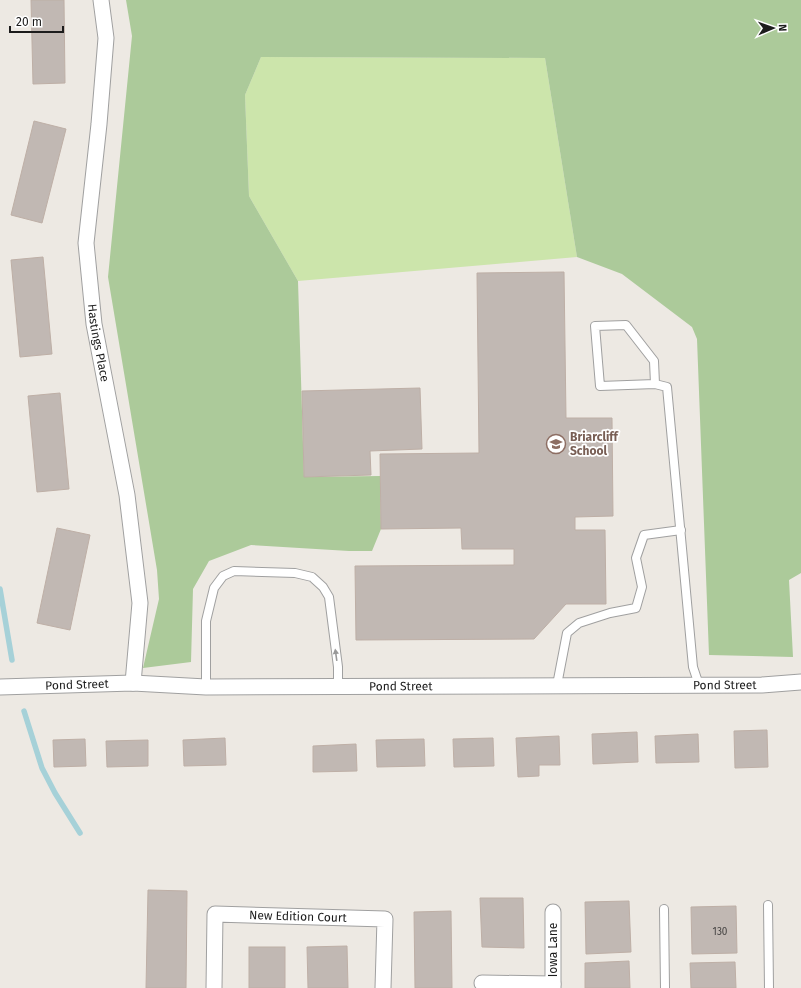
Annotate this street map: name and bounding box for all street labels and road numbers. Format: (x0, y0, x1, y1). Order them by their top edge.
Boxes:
street label: Hastings Place (85, 303, 112, 383)
street label: Pond Street (45, 677, 110, 693)
street label: Pond Street (693, 678, 757, 692)
street label: Pond Street (369, 679, 433, 693)
street label: New Edition Court (249, 908, 348, 925)
street label: Iowa Lane (546, 923, 560, 977)

